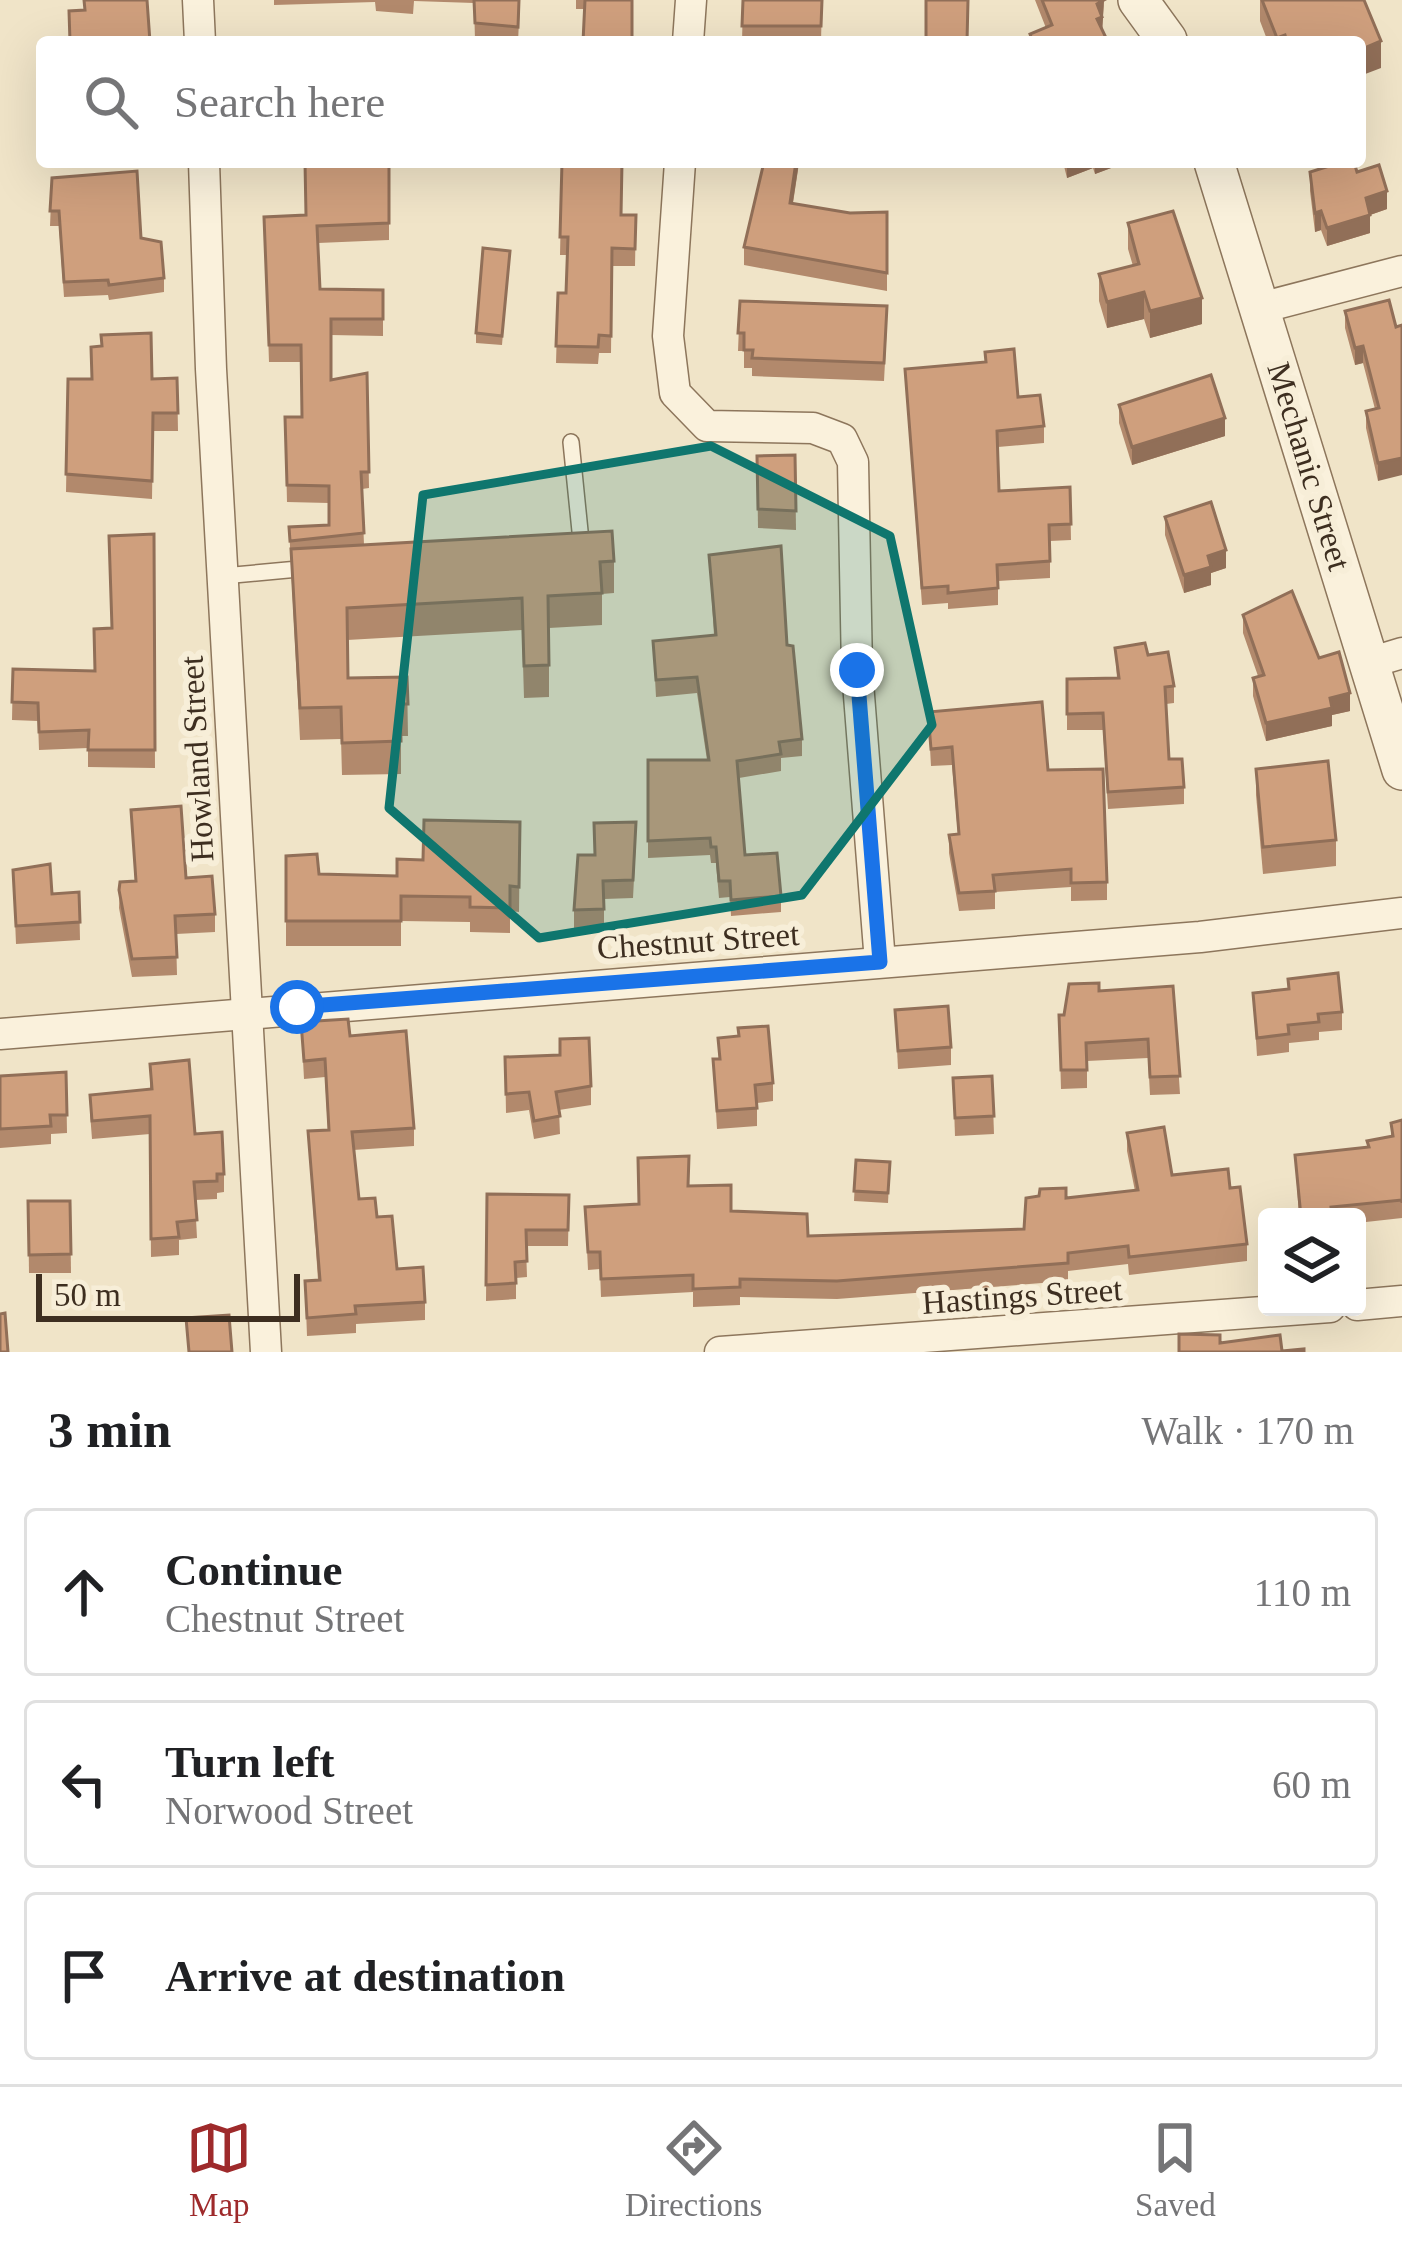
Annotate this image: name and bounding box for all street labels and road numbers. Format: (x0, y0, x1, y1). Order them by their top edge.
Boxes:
street label: Mechanic Street (1260, 358, 1358, 575)
street label: Howland Street (174, 655, 220, 863)
street label: Chestnut Street (596, 916, 800, 966)
street label: Hastings Street (921, 1271, 1123, 1321)

